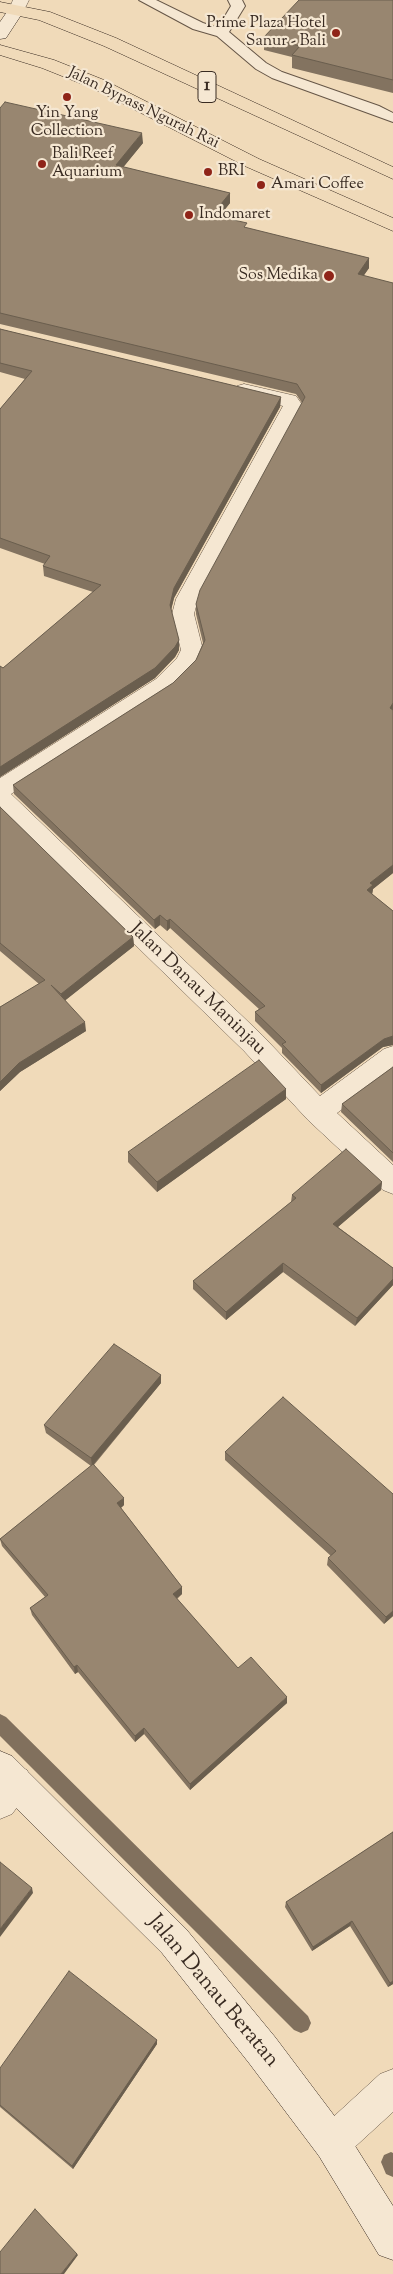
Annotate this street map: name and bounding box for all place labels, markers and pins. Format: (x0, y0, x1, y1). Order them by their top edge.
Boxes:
place label: Prime Plaza Hotel Sanur - Bali (206, 14, 326, 52)
marker: Prime Plaza Hotel Sanur - Bali (330, 27, 342, 39)
marker: Yin Yang Collection (61, 91, 73, 103)
place label: Yin Yang Collection (31, 104, 103, 142)
place label: Bali Reef Aquarium (52, 145, 122, 183)
marker: Bali Reef Aquarium (36, 158, 48, 170)
place label: BRI (218, 162, 245, 182)
marker: BRI (202, 166, 214, 178)
place label: Amari Coffee (271, 175, 364, 195)
marker: Amari Coffee (255, 179, 267, 191)
place label: Indomaret (199, 205, 270, 225)
marker: Indomaret (183, 209, 195, 221)
place label: Sos Medika (238, 266, 318, 286)
marker: Sos Medika (322, 269, 336, 283)

